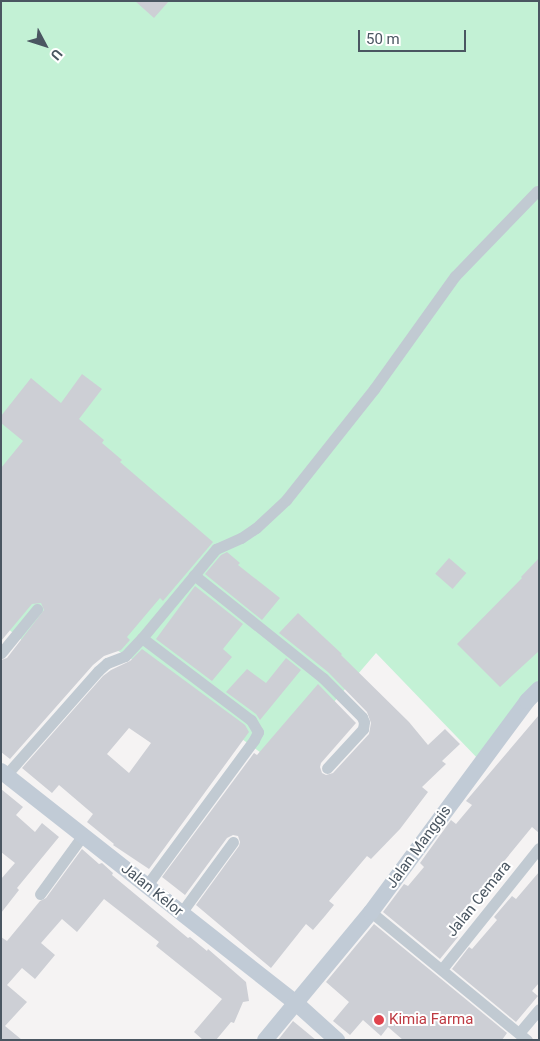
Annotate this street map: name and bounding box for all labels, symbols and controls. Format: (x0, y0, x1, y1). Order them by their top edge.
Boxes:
north arrow (20, 20, 70, 70)
scale bar (360, 20, 468, 52)
text: 50 m (366, 30, 400, 48)
text: U (47, 46, 66, 63)
street label: Jalan Manggis (383, 802, 455, 892)
street label: Jalan Cemara (443, 857, 515, 941)
street label: Jalan Kelor (117, 859, 187, 921)
place label: Kimia Farma (389, 1011, 473, 1029)
marker: Kimia Farma (373, 1014, 385, 1026)

